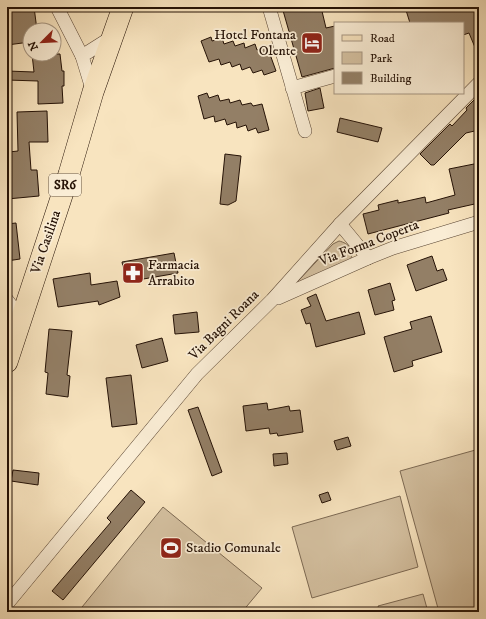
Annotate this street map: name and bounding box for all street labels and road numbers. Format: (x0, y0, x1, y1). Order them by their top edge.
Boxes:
road number: SR6 (49, 174, 81, 196)
street label: Via Casilina (26, 208, 65, 277)
street label: Via Forma Coperta (316, 216, 421, 271)
street label: Via Bagni Roana (184, 286, 263, 365)

